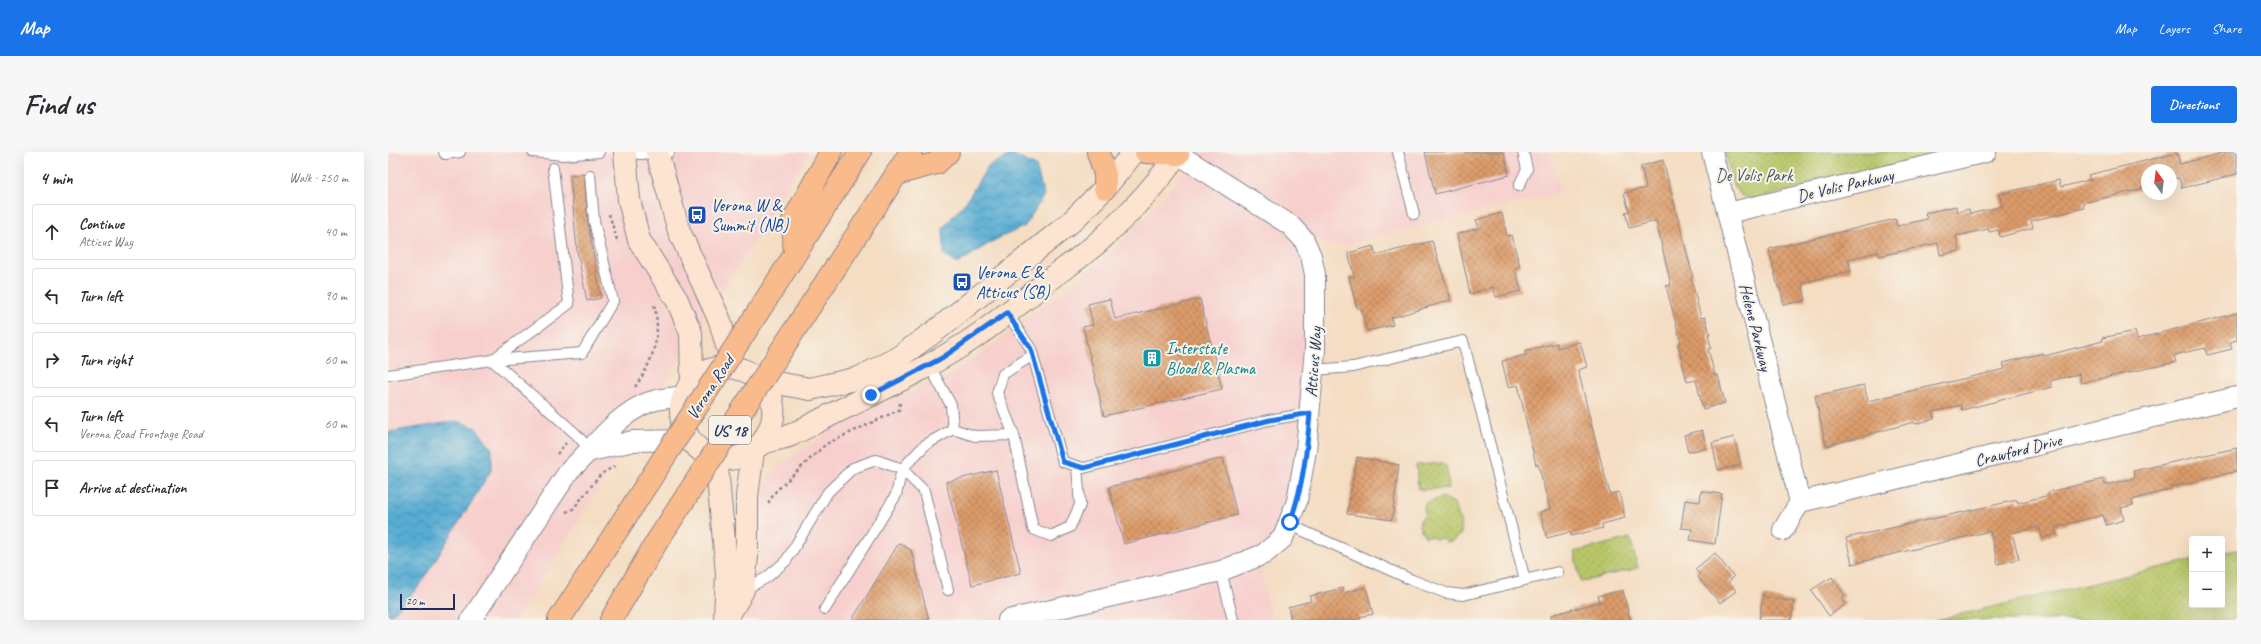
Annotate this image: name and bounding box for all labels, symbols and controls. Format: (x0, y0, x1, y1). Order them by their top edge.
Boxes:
text: Map (20, 16, 50, 40)
text: Map (2115, 20, 2137, 37)
text: Layers (2159, 20, 2190, 37)
text: Share (2212, 20, 2241, 37)
button: Directions (2151, 86, 2237, 123)
text: Find us (24, 87, 94, 122)
street label: De Volis Parkway (1795, 164, 1896, 207)
north arrow (2141, 164, 2177, 200)
park label: De Volis Park (1716, 165, 1794, 186)
text: 4 min (40, 168, 73, 189)
text: Walk · 250 m (289, 170, 348, 186)
place label: Verona W & Summit (NB) (711, 195, 790, 236)
bus stop icon: Verona W & Summit (NB) (686, 204, 708, 226)
text: Continue (79, 215, 124, 234)
icon: ahead (41, 221, 63, 243)
text: 40 m (325, 224, 347, 240)
text: Atticus Way (79, 234, 133, 250)
place label: Verona E & Atticus (SB) (976, 262, 1051, 303)
bus stop icon: Verona E & Atticus (SB) (951, 271, 973, 293)
street label: Helene Parkway (1735, 281, 1777, 374)
icon: left (41, 285, 63, 307)
text: Turn left (79, 287, 122, 306)
text: 90 m (325, 288, 347, 304)
street label: Atticus Way (1301, 325, 1327, 398)
place label: Interstate Blood & Plasma (1166, 338, 1256, 379)
building icon: Interstate Blood & Plasma (1141, 347, 1163, 369)
icon: right (41, 349, 63, 371)
street label: Verona Road (682, 349, 740, 423)
text: Turn right (79, 351, 132, 370)
text: 60 m (325, 352, 347, 368)
route end (862, 386, 880, 404)
text: Turn left (79, 407, 122, 426)
icon: left (41, 413, 63, 435)
text: 60 m (325, 416, 347, 432)
road number: US 18 (709, 416, 751, 444)
text: Verona Road Frontage Road (79, 426, 203, 442)
street label: Crawford Drive (1973, 429, 2065, 471)
icon: arrive (41, 477, 63, 499)
text: Arrive at destination (79, 479, 186, 498)
route start (1281, 513, 1299, 531)
map controls (2189, 536, 2225, 608)
button: + (2189, 536, 2225, 572)
button: − (2189, 572, 2225, 608)
scale bar (400, 592, 455, 611)
text: 20 m (406, 594, 425, 608)

